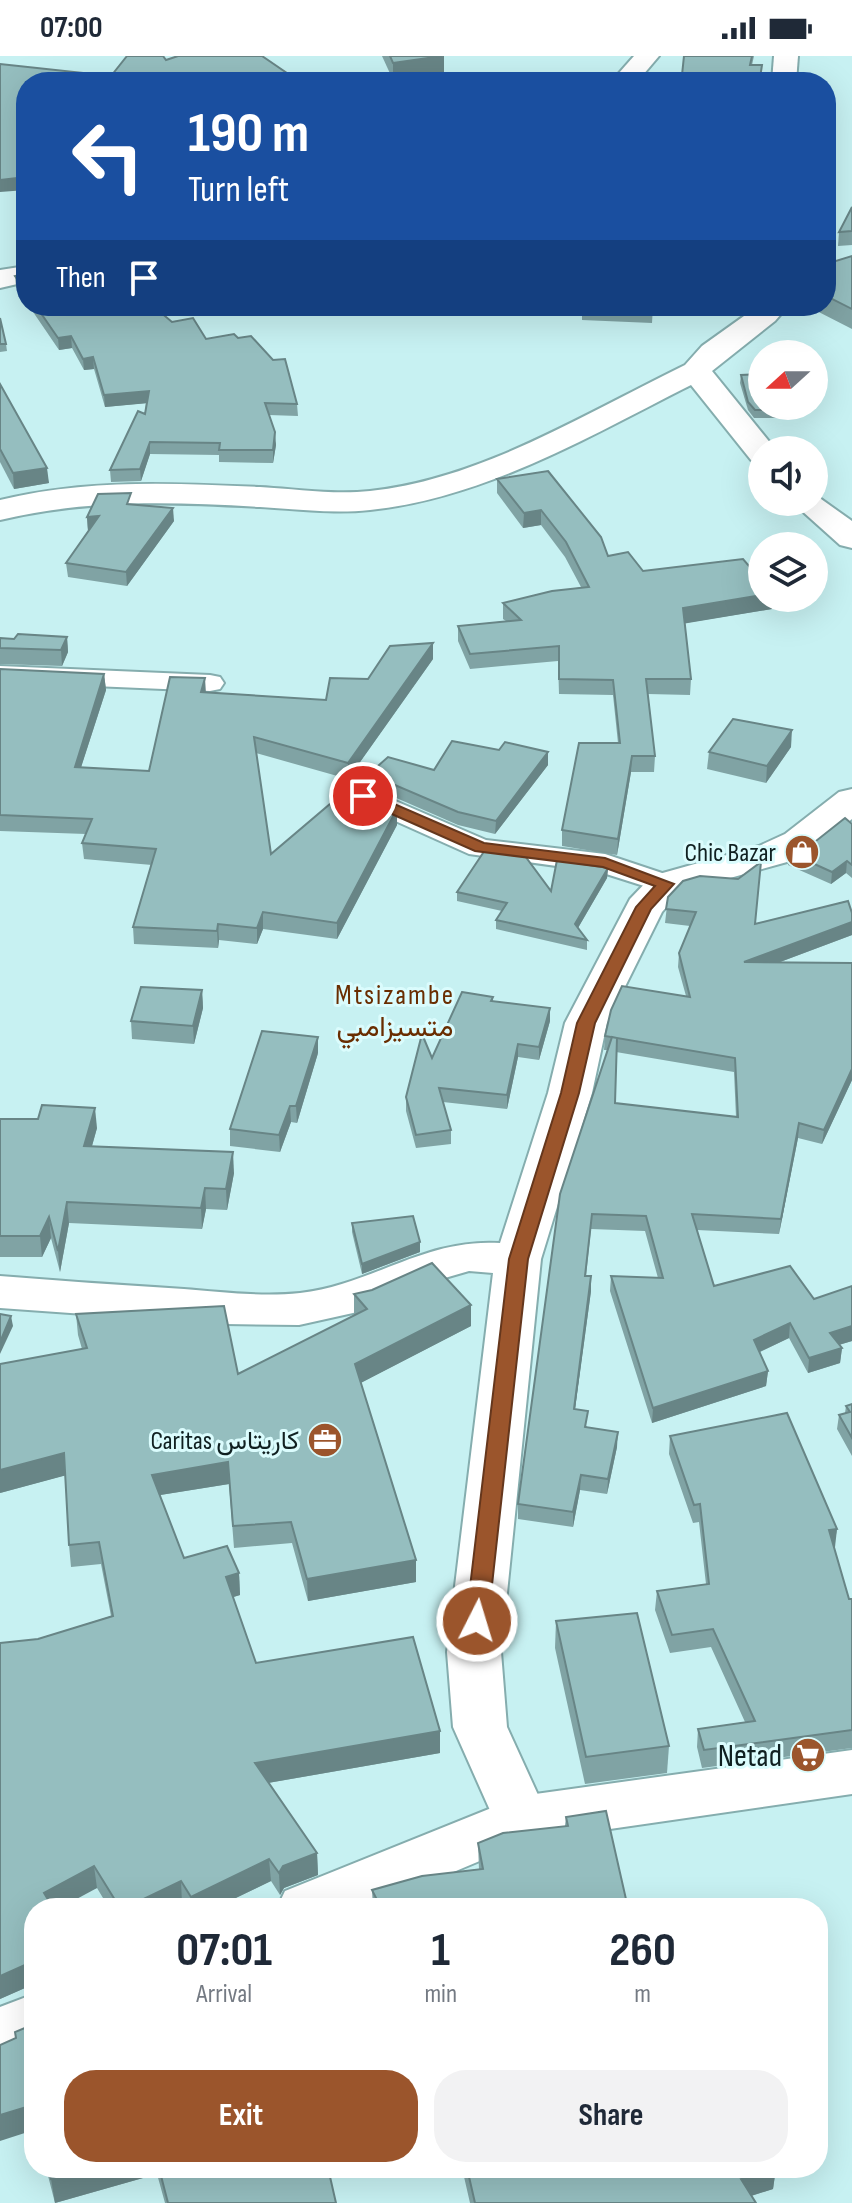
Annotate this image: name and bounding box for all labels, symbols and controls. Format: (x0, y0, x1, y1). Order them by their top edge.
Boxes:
text: 07:00 (40, 10, 102, 46)
text: 190 m (188, 101, 309, 168)
icon: left (56, 104, 160, 208)
text: Turn left (188, 169, 289, 212)
icon: arrive (122, 256, 166, 300)
text: Then (56, 260, 106, 296)
north arrow (748, 340, 828, 420)
map controls (748, 340, 828, 612)
button: sound (748, 436, 828, 516)
button: layers (748, 532, 828, 612)
pin (329, 762, 397, 830)
icon: arrive (341, 774, 385, 818)
shop icon: Chic Bazar (783, 833, 821, 871)
place label: Chic Bazar (684, 838, 777, 869)
district label: Mtsizambe متسيزامبي (335, 979, 455, 1049)
office icon: Caritas كاريتاس (306, 1421, 344, 1459)
place label: Caritas كاريتاس (150, 1426, 299, 1457)
position arrow (435, 1579, 519, 1663)
supermarket icon: Netad (789, 1736, 827, 1774)
place label: Netad (718, 1737, 782, 1776)
text: 07:01 (176, 1922, 272, 1979)
text: 1 (431, 1922, 450, 1979)
text: 260 (609, 1922, 676, 1979)
text: Arrival (196, 1979, 252, 2010)
text: min (424, 1979, 457, 2010)
text: m (634, 1979, 651, 2010)
button: Exit (64, 2070, 418, 2162)
button: Share (434, 2070, 788, 2162)

